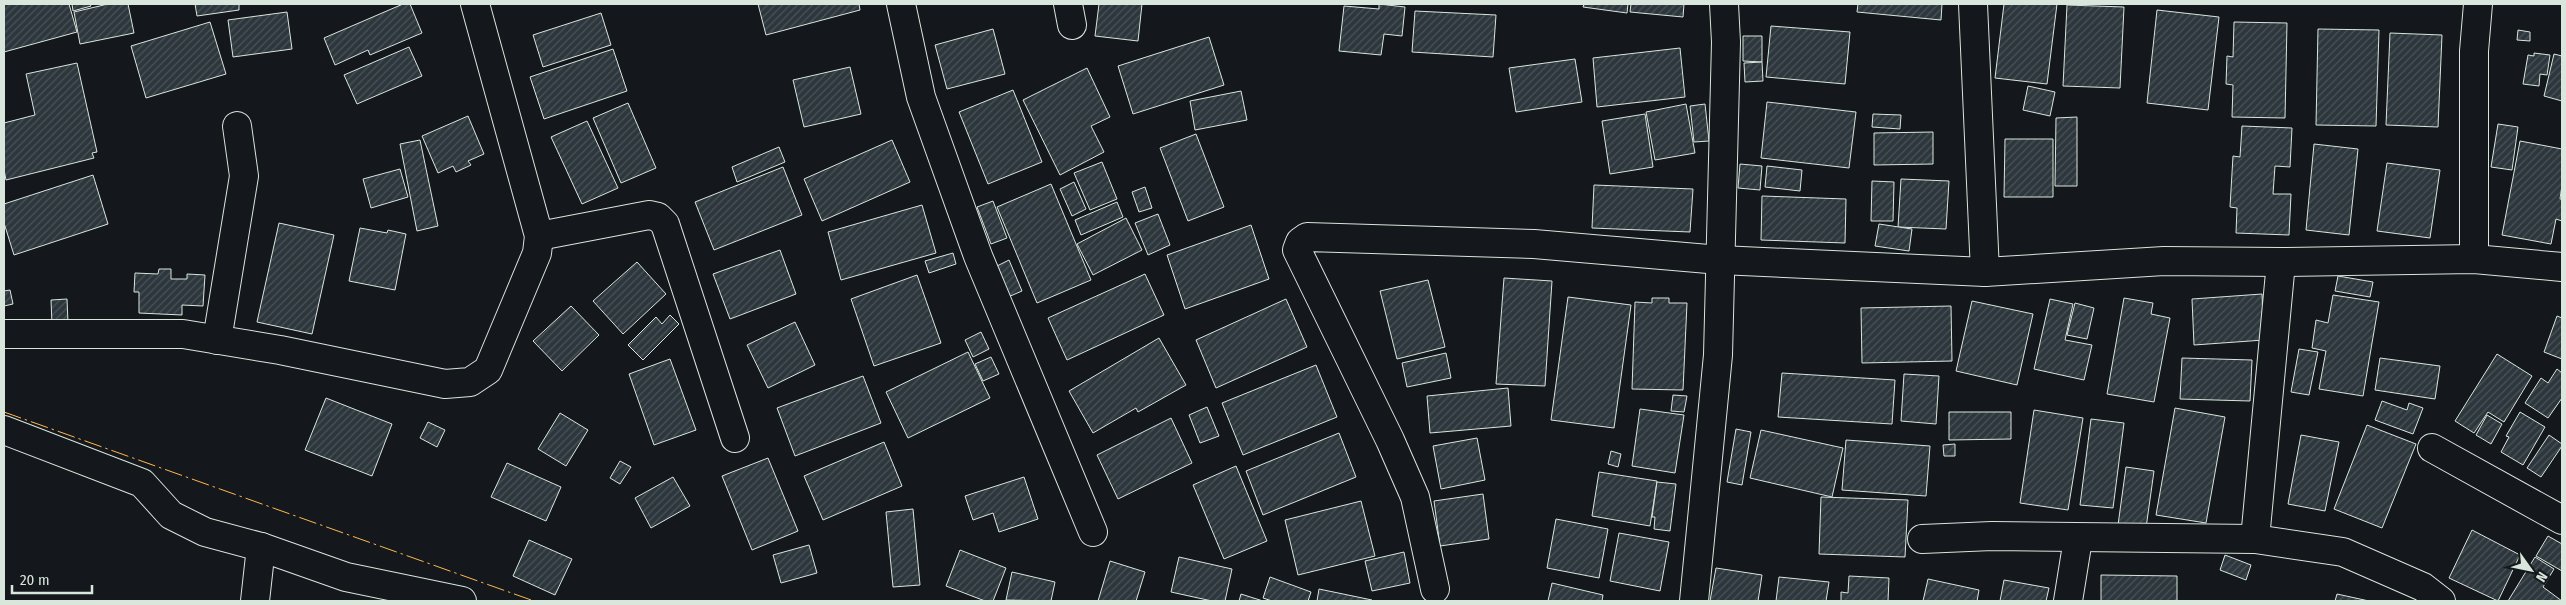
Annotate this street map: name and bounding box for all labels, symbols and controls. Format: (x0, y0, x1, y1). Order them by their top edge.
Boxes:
north arrow (2506, 545, 2556, 595)
scale bar (12, 562, 92, 594)
text: N (2532, 569, 2551, 585)
text: 20 m (20, 571, 50, 589)

